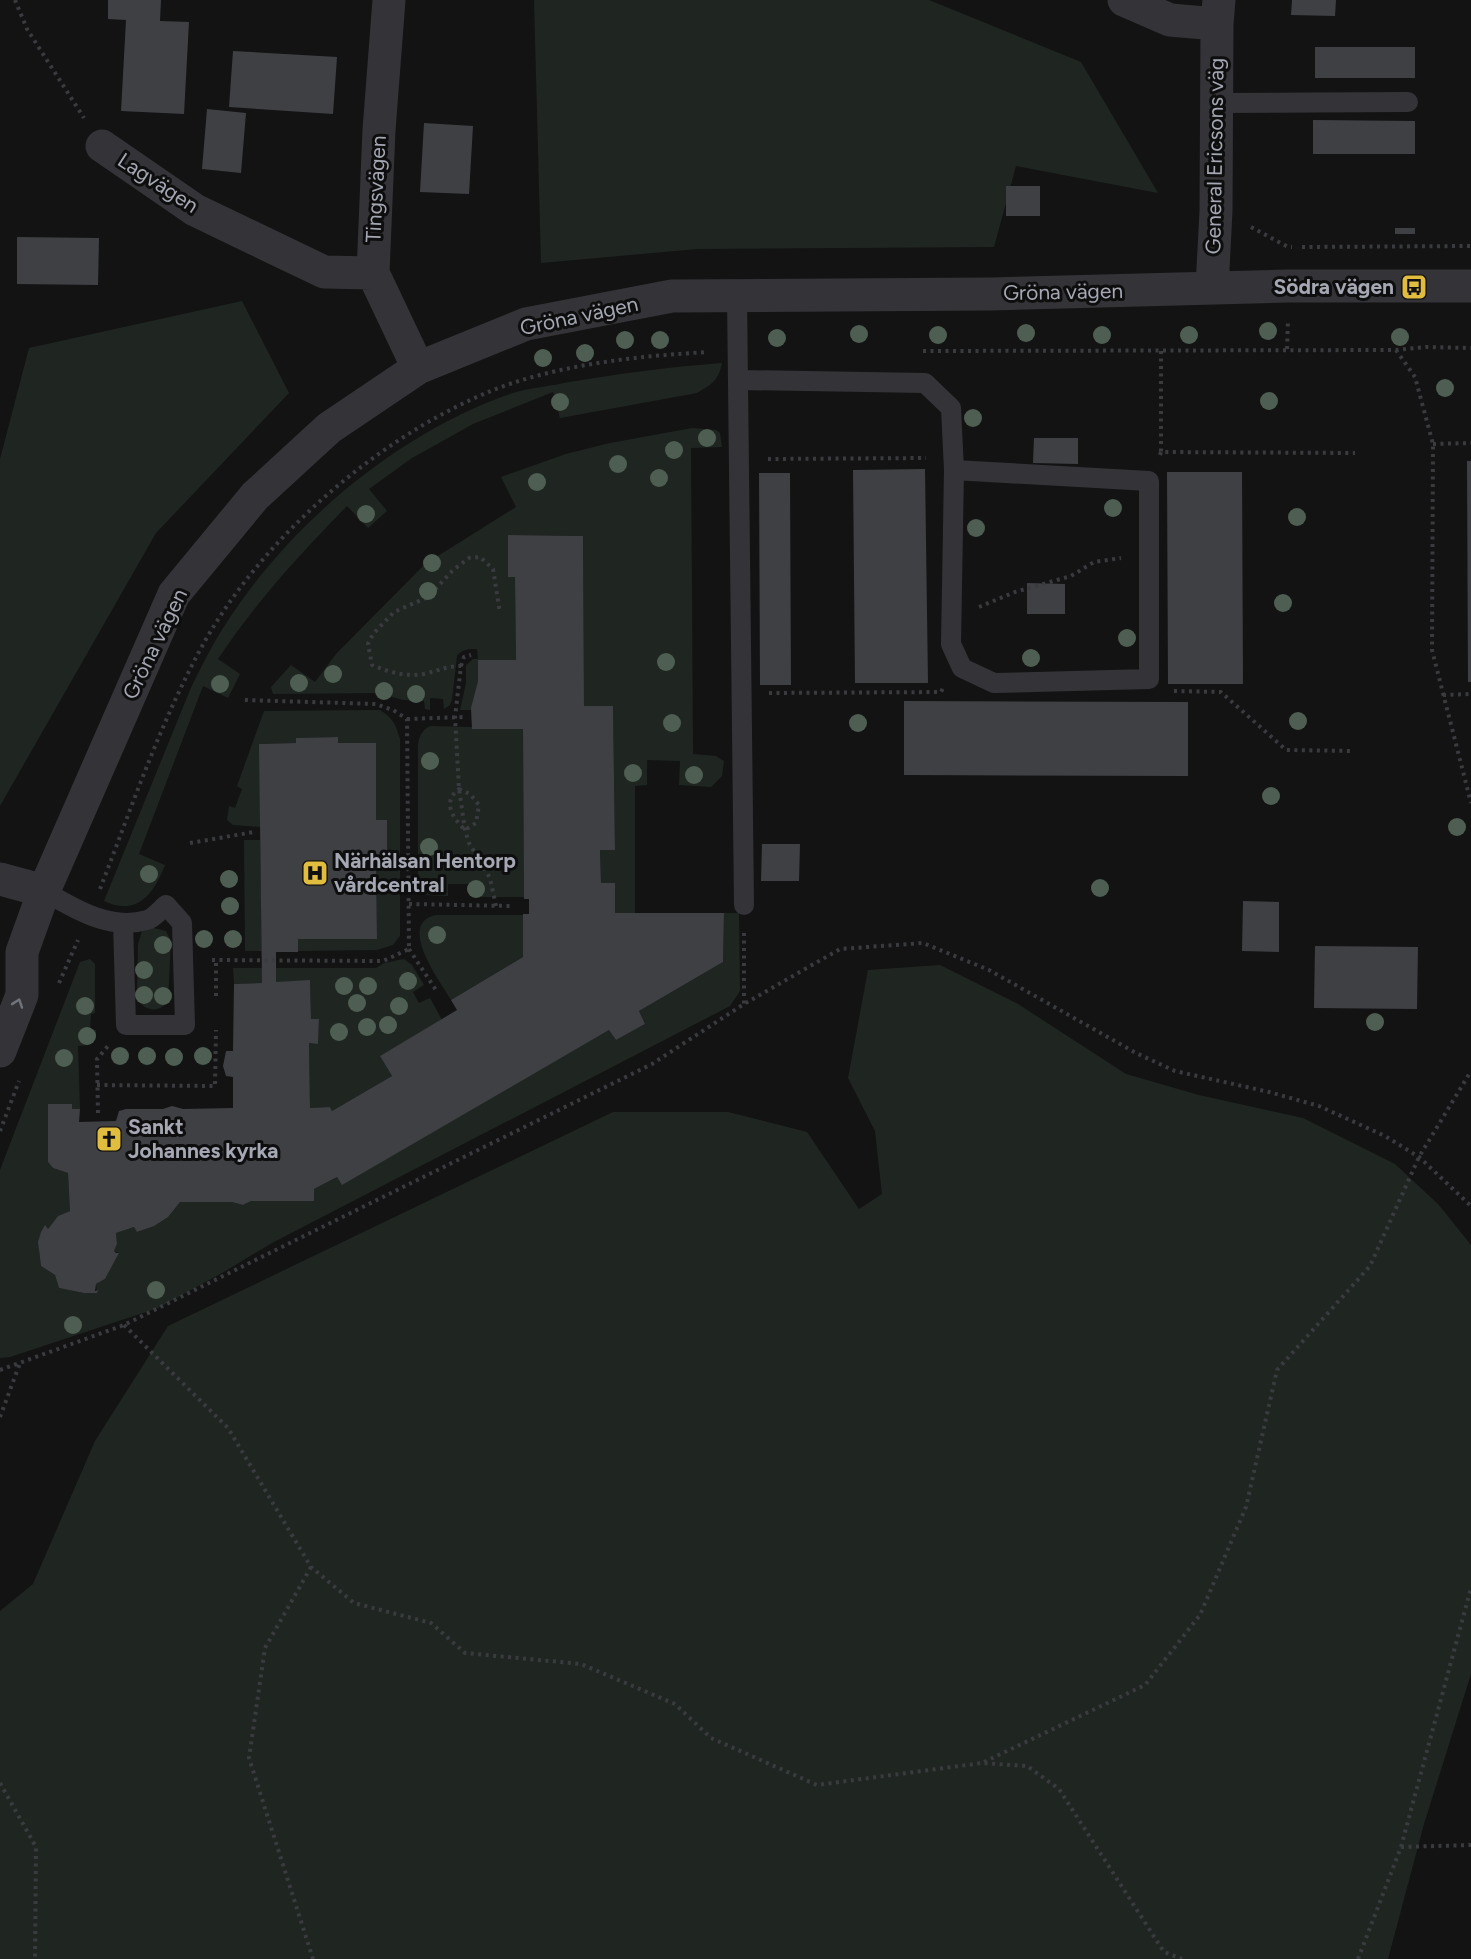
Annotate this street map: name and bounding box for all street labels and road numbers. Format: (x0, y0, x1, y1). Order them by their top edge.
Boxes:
street label: General Ericsons väg (1200, 57, 1229, 254)
street label: Tingsvägen (360, 135, 391, 243)
street label: Lagvägen (113, 147, 203, 218)
street label: Gröna vägen (1003, 278, 1123, 305)
street label: Gröna vägen (518, 291, 640, 340)
street label: Gröna vägen (117, 584, 192, 703)

